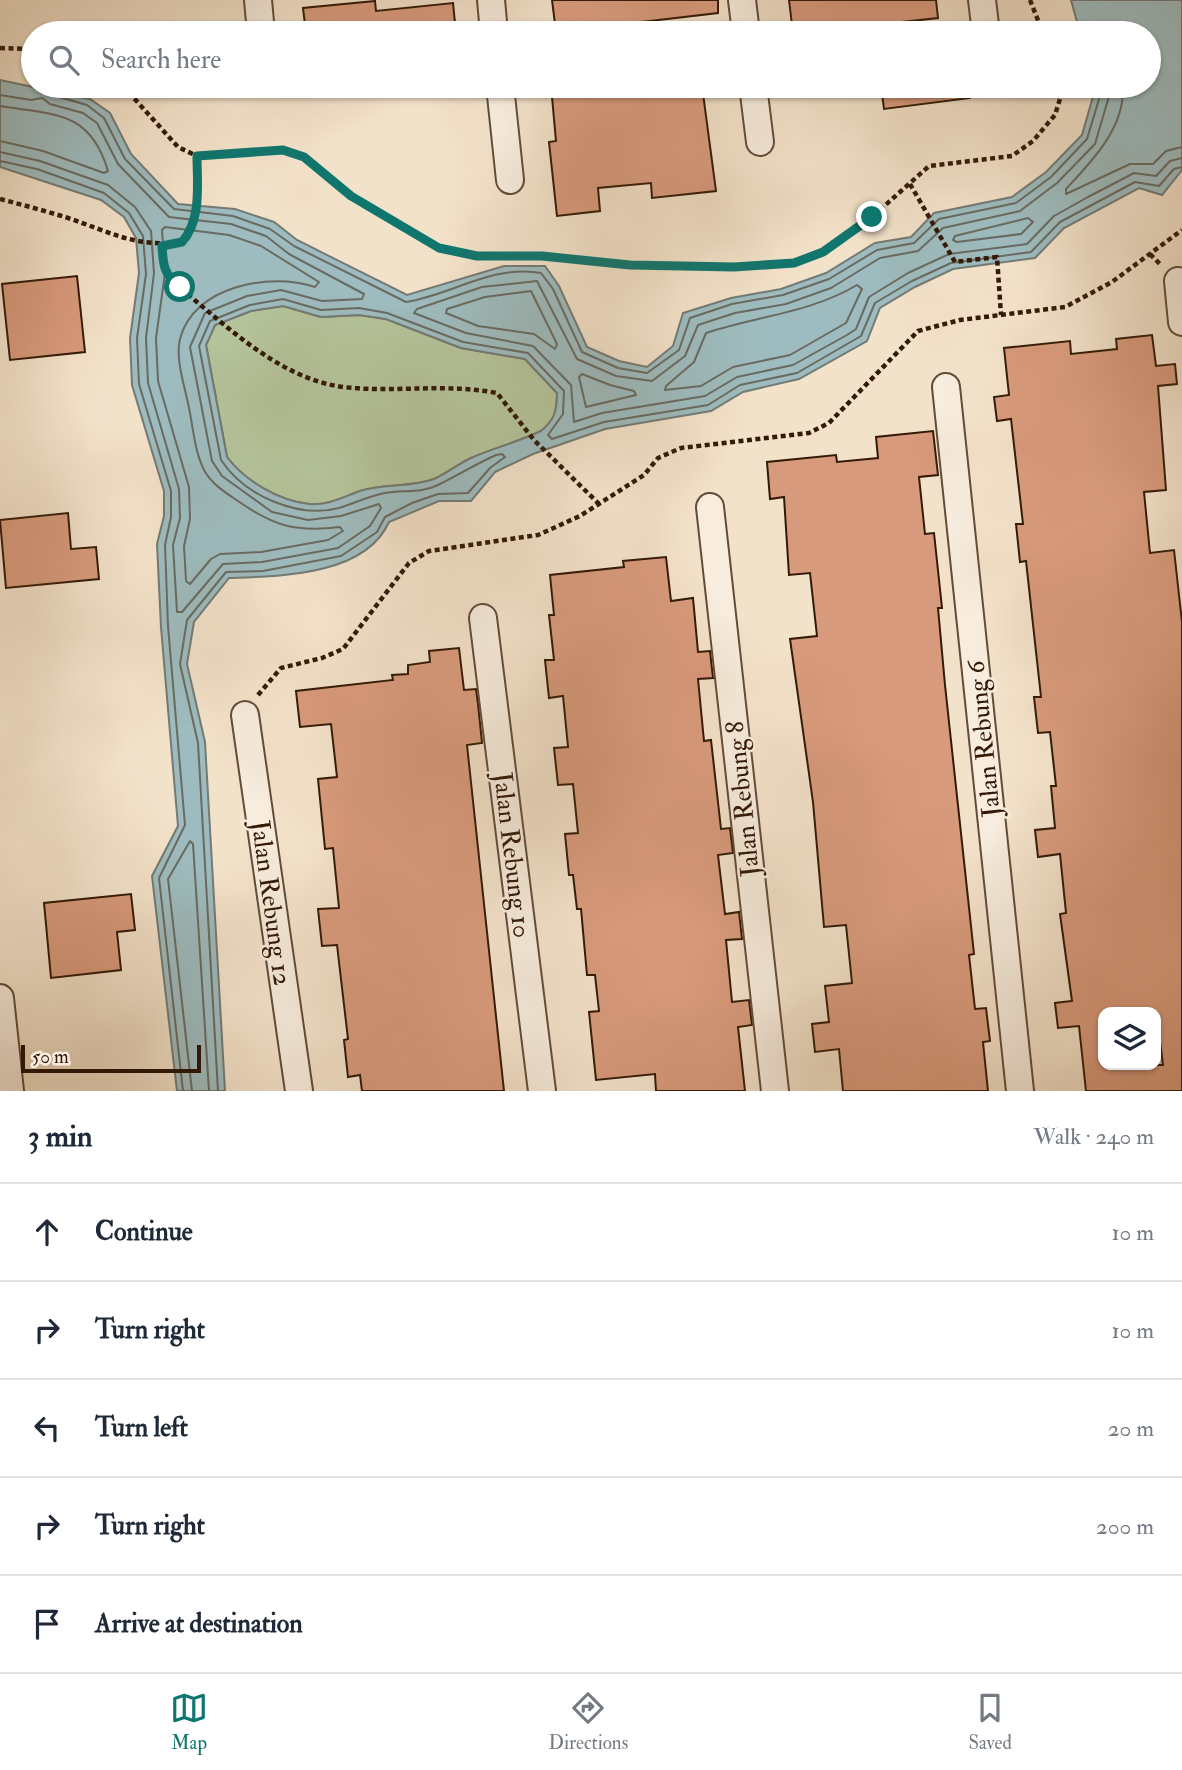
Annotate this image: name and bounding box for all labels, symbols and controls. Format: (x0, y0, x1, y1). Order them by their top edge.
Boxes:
search box (21, 21, 1161, 98)
icon: search (45, 41, 83, 79)
text: Search here (101, 44, 221, 76)
route end (856, 201, 887, 232)
route start (164, 271, 195, 302)
street label: Jalan Rebung 6 (960, 657, 1008, 820)
street label: Jalan Rebung 8 (719, 720, 767, 879)
street label: Jalan Rebung 10 (486, 770, 538, 940)
street label: Jalan Rebung 12 (243, 818, 298, 988)
map controls (1098, 1007, 1161, 1070)
button: layers (1098, 1007, 1161, 1070)
scale bar (21, 1042, 201, 1074)
text: 50 m (32, 1045, 69, 1069)
text: 3 min (28, 1118, 93, 1155)
text: Walk · 240 m (1034, 1122, 1154, 1151)
icon: ahead (28, 1213, 66, 1251)
text: Continue (95, 1216, 193, 1248)
text: 10 m (1111, 1218, 1154, 1247)
icon: right (28, 1311, 66, 1349)
text: Turn right (95, 1314, 205, 1346)
text: 10 m (1111, 1316, 1154, 1345)
icon: left (28, 1409, 66, 1447)
text: Turn left (95, 1412, 188, 1444)
text: 20 m (1108, 1414, 1154, 1443)
icon: right (28, 1507, 66, 1545)
text: Turn right (95, 1510, 205, 1542)
text: 200 m (1096, 1512, 1154, 1541)
icon: arrive (28, 1605, 66, 1643)
text: Arrive at destination (95, 1608, 303, 1640)
tab: Map (170, 1689, 208, 1755)
tab: Directions (548, 1689, 628, 1755)
tab: Saved (968, 1689, 1012, 1755)

